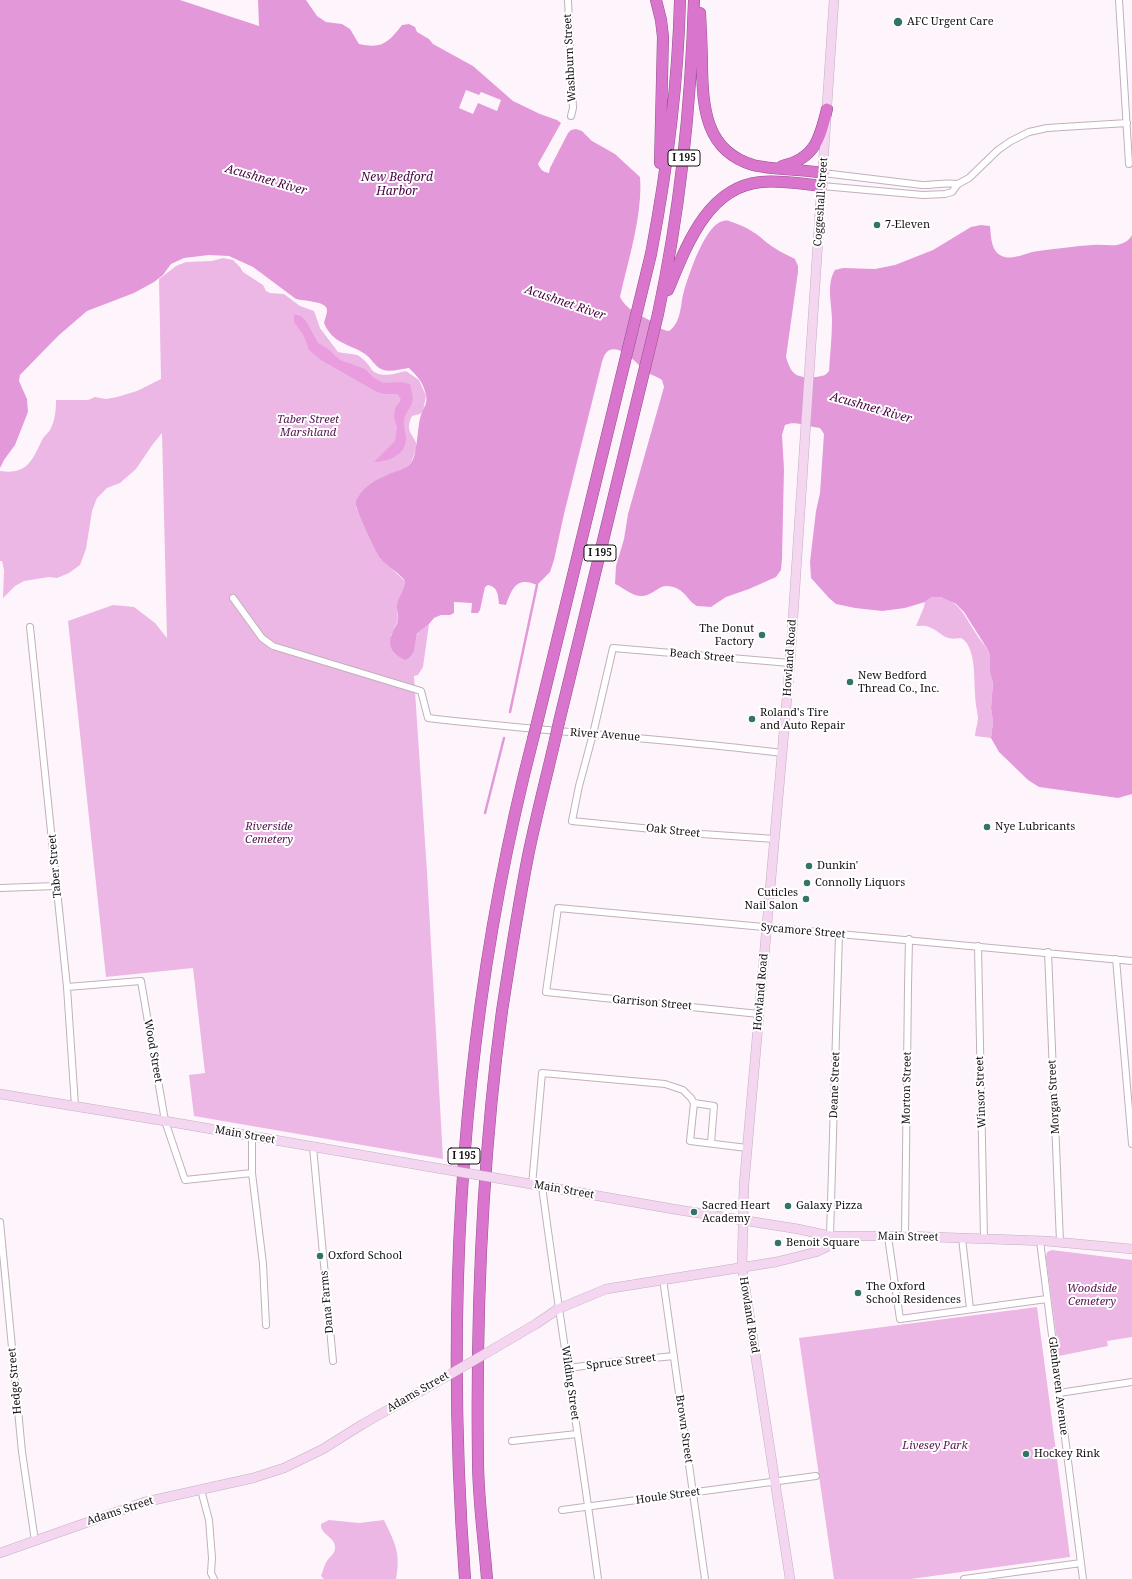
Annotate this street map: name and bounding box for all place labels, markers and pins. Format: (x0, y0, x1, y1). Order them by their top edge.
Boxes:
place label: AFC Urgent Care (907, 15, 994, 29)
marker: AFC Urgent Care (892, 16, 904, 28)
place label: 7-Eleven (885, 218, 930, 232)
marker: 7-Eleven (872, 220, 882, 230)
place label: The Donut Factory (699, 622, 754, 648)
marker: The Donut Factory (757, 630, 767, 640)
place label: New Bedford Thread Co., Inc. (858, 669, 939, 695)
marker: New Bedford Thread Co., Inc. (845, 677, 855, 687)
place label: Roland's Tire and Auto Repair (760, 706, 845, 732)
marker: Roland's Tire and Auto Repair (747, 714, 757, 724)
place label: Nye Lubricants (995, 820, 1075, 834)
marker: Nye Lubricants (982, 822, 992, 832)
place label: Dunkin' (817, 859, 858, 873)
marker: Dunkin' (804, 861, 814, 871)
place label: Connolly Liquors (815, 876, 905, 890)
marker: Connolly Liquors (802, 878, 812, 888)
place label: Cuticles Nail Salon (745, 886, 798, 912)
marker: Cuticles Nail Salon (801, 894, 811, 904)
place label: Sacred Heart Academy (702, 1199, 770, 1225)
place label: Galaxy Pizza (796, 1199, 863, 1213)
marker: Galaxy Pizza (783, 1201, 793, 1211)
marker: Sacred Heart Academy (689, 1207, 699, 1217)
place label: Benoit Square (786, 1236, 860, 1250)
marker: Benoit Square (773, 1238, 783, 1248)
place label: Oxford School (328, 1249, 402, 1263)
marker: Oxford School (315, 1251, 325, 1261)
place label: The Oxford School Residences (866, 1280, 961, 1306)
marker: The Oxford School Residences (853, 1288, 863, 1298)
place label: Hockey Rink (1034, 1447, 1100, 1461)
marker: Hockey Rink (1021, 1449, 1031, 1459)

